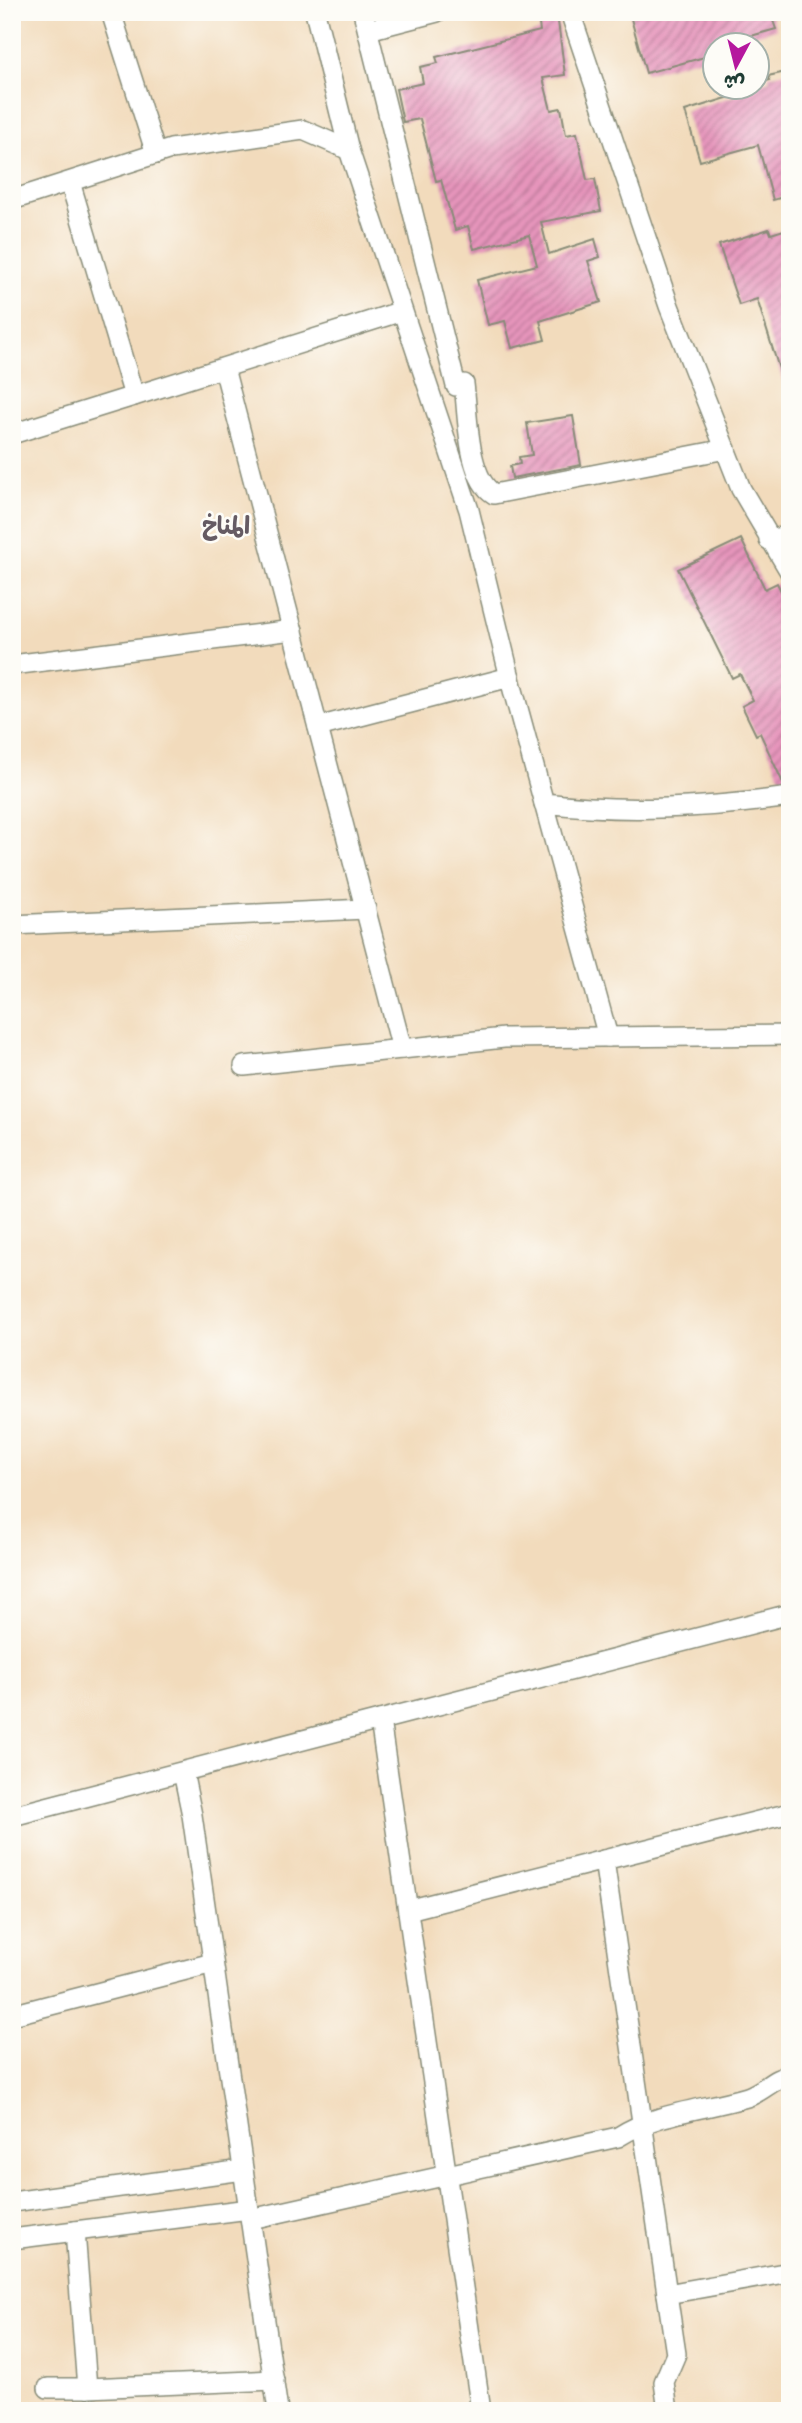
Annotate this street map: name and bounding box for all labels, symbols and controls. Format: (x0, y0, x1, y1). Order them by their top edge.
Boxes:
north arrow (700, 32, 770, 102)
text: ش (722, 69, 746, 97)
district label: المناخ (202, 509, 250, 541)

